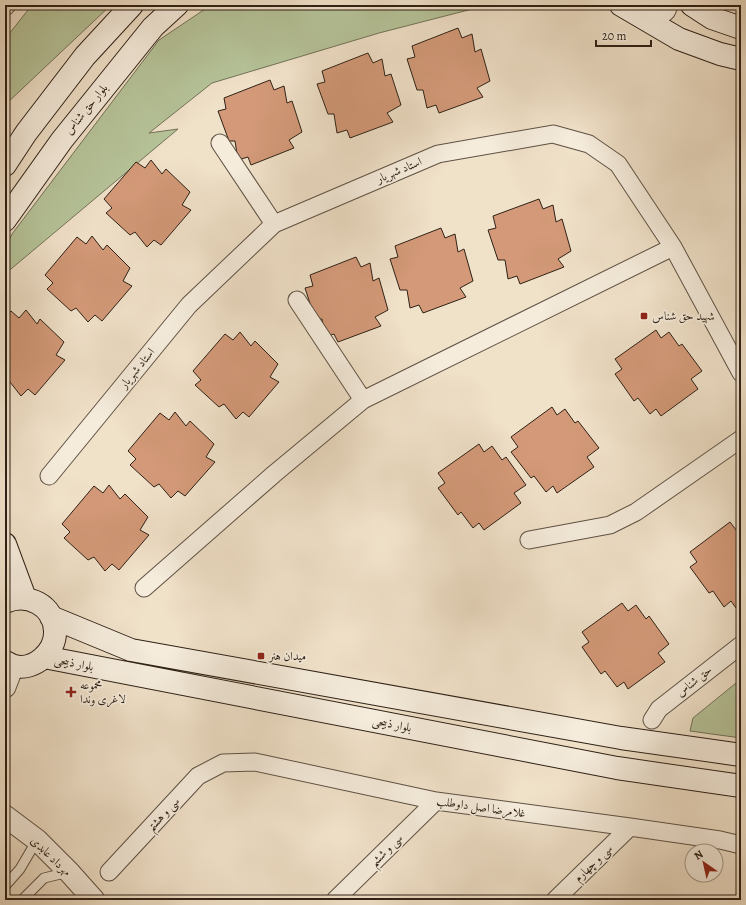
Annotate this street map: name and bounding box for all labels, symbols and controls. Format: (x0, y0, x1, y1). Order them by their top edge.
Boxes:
scale bar (596, 22, 651, 48)
text: 20 m (602, 28, 626, 44)
street label: بلوار حق شناس (61, 80, 111, 138)
street label: استاد شهریار (373, 153, 425, 187)
place label: شهید حق شناس (652, 308, 715, 324)
marker: شهید حق شناس (639, 311, 649, 321)
street label: استاد شهریار (115, 344, 159, 392)
place label: میدان هنر (267, 648, 306, 664)
street label: بلوار ذبیحی (53, 651, 95, 676)
marker: میدان هنر (256, 651, 266, 661)
street label: حق شناس (673, 662, 716, 700)
place label: محموعه لاغری وندا (80, 677, 126, 708)
marker: محموعه لاغری وندا (65, 686, 77, 698)
street label: بلوار ذبیحی (371, 712, 413, 737)
street label: سی و هشتم (143, 793, 186, 837)
street label: غلامرضا اصل داوطلب (435, 793, 527, 822)
street label: سی و ششم (366, 830, 409, 873)
street label: مهرداد عابدی (27, 833, 75, 880)
street label: سی و چهارم (570, 841, 618, 888)
north arrow (684, 843, 724, 883)
text: N (691, 847, 706, 864)

